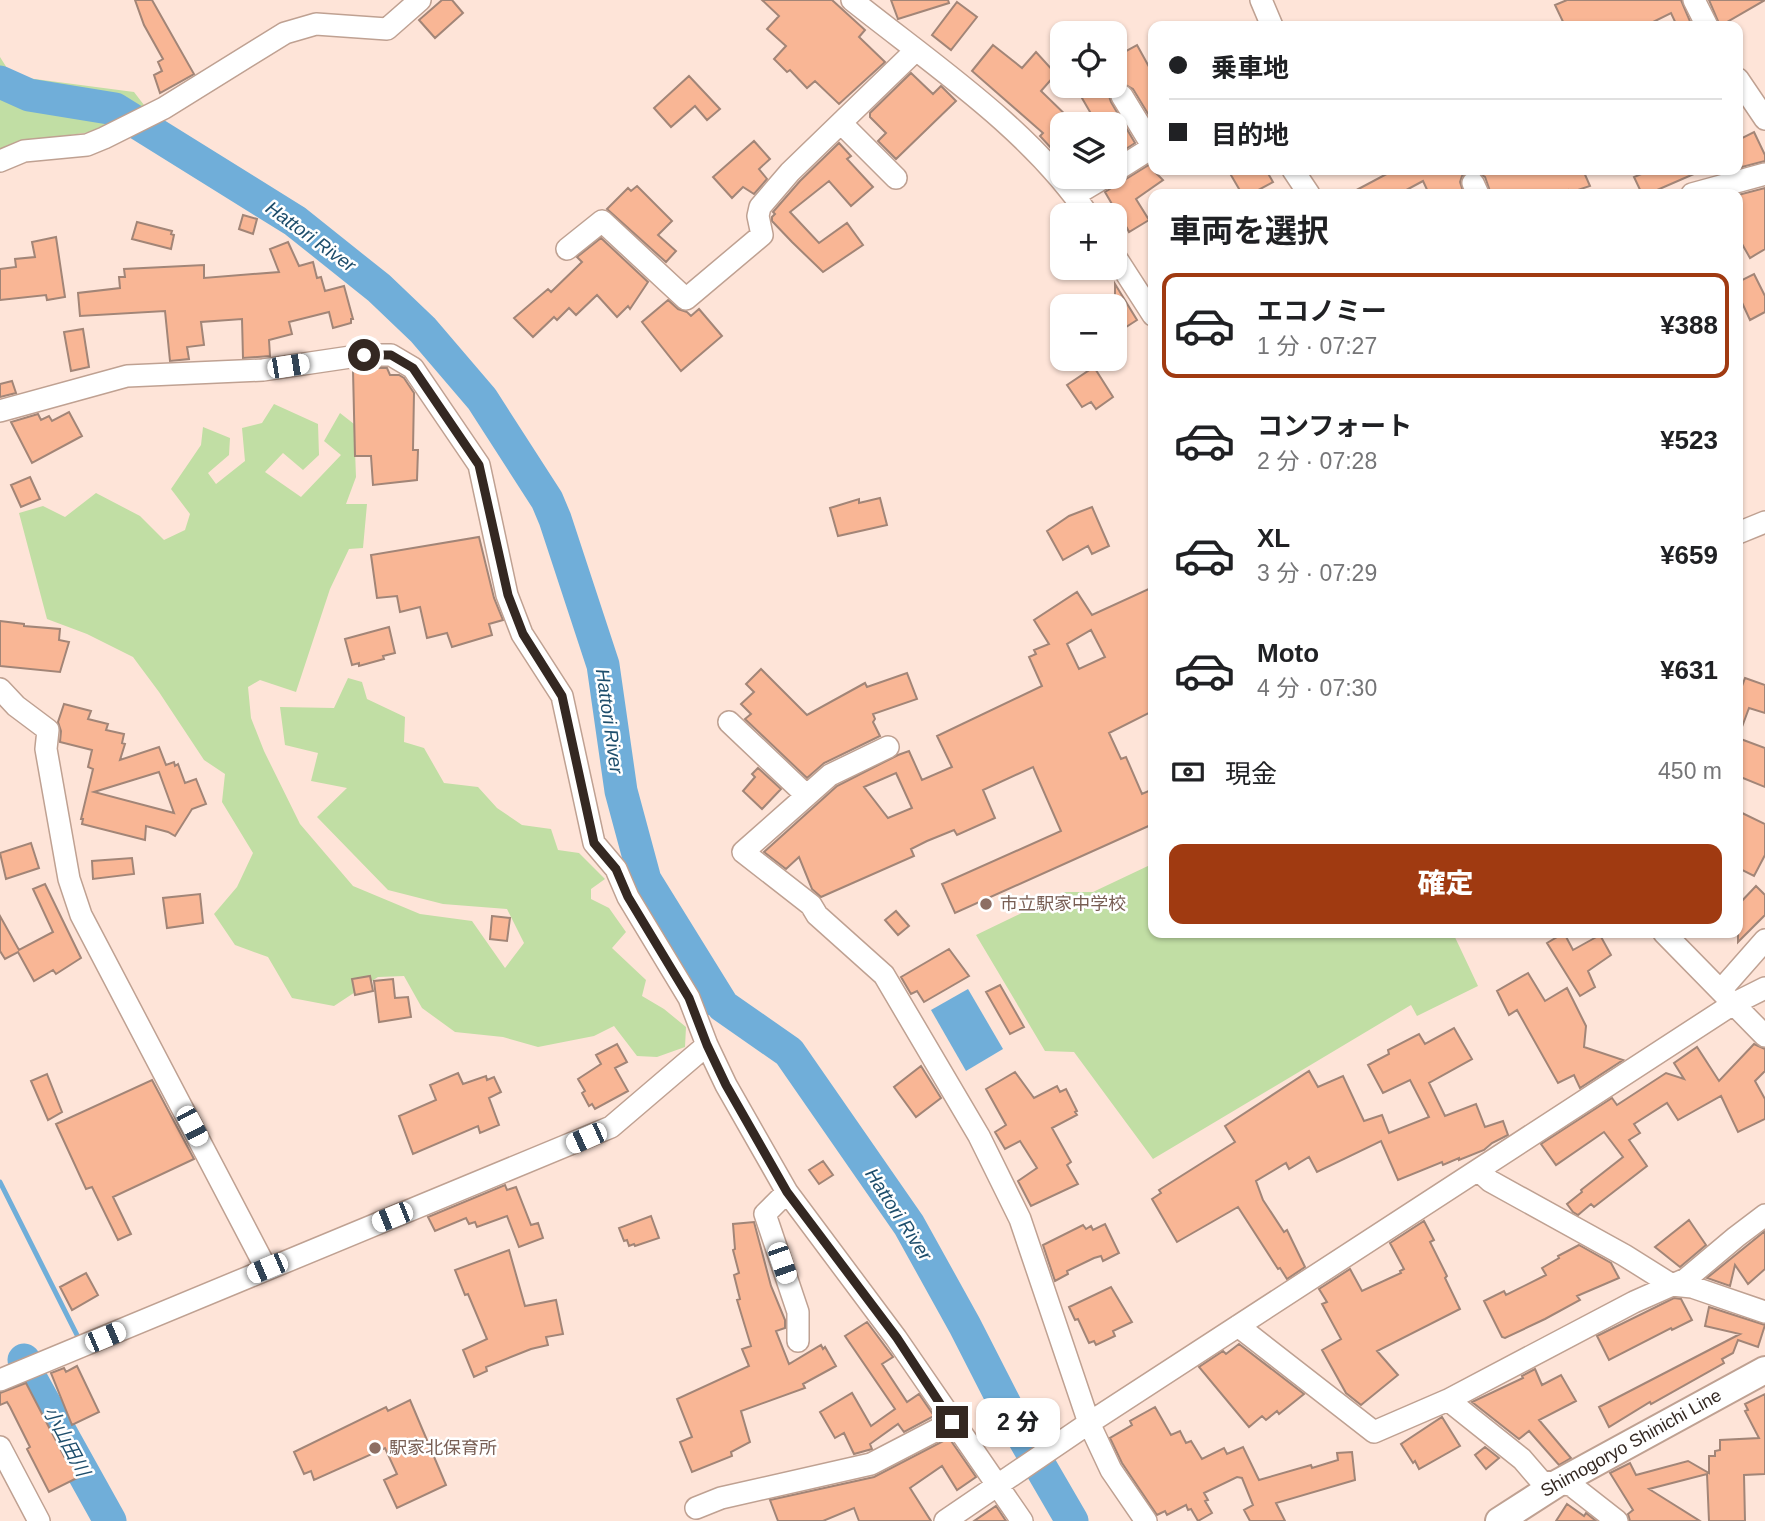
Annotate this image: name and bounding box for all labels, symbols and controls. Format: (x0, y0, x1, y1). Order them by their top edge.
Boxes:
map controls (1050, 21, 1127, 371)
button: locate (1050, 21, 1127, 98)
text: 乗車地 (1211, 53, 1289, 83)
button: layers (1050, 112, 1127, 189)
text: 目的地 (1211, 120, 1289, 150)
water label: Hattori River (262, 197, 360, 276)
button: + (1050, 203, 1127, 280)
text: 車両を選択 (1169, 213, 1329, 249)
button: − (1050, 294, 1127, 371)
icon: car (1173, 294, 1236, 357)
text: エコノミー (1257, 296, 1387, 326)
text: ¥388 (1660, 310, 1718, 340)
text: 1 分 · 07:27 (1257, 333, 1377, 359)
route start (348, 339, 380, 371)
car (266, 352, 311, 380)
icon: car (1173, 409, 1236, 472)
text: コンフォート (1257, 411, 1412, 441)
text: ¥523 (1660, 425, 1718, 455)
text: 2 分 · 07:28 (1257, 448, 1377, 474)
text: XL (1257, 523, 1290, 553)
icon: car (1173, 524, 1236, 587)
text: ¥659 (1660, 540, 1718, 570)
text: 3 分 · 07:29 (1257, 560, 1377, 586)
text: Moto (1257, 638, 1319, 668)
icon: car (1173, 639, 1236, 702)
text: ¥631 (1660, 655, 1718, 685)
water label: Hattori River (592, 667, 627, 775)
text: 4 分 · 07:30 (1257, 675, 1377, 701)
icon: cash (1169, 753, 1207, 791)
text: 450 m (1658, 758, 1722, 784)
text: 現金 (1225, 759, 1277, 789)
button: 確定 (1169, 844, 1722, 924)
place label: 市立駅家中学校 (1000, 894, 1126, 914)
marker: 市立駅家中学校 (978, 896, 994, 912)
car (173, 1103, 212, 1149)
car (563, 1120, 610, 1156)
water label: Hattori River (861, 1164, 937, 1265)
car (369, 1199, 416, 1235)
car (766, 1240, 799, 1286)
car (244, 1250, 291, 1286)
car (82, 1319, 129, 1355)
street label: Shimogoryo Shinichi Line (1537, 1385, 1725, 1501)
callout: 2 分 (976, 1398, 1060, 1446)
water label: 小山田川 (39, 1403, 95, 1481)
route end (936, 1406, 968, 1438)
text: 2 分 (997, 1409, 1039, 1435)
place label: 駅家北保育所 (389, 1438, 497, 1458)
marker: 駅家北保育所 (367, 1440, 383, 1456)

